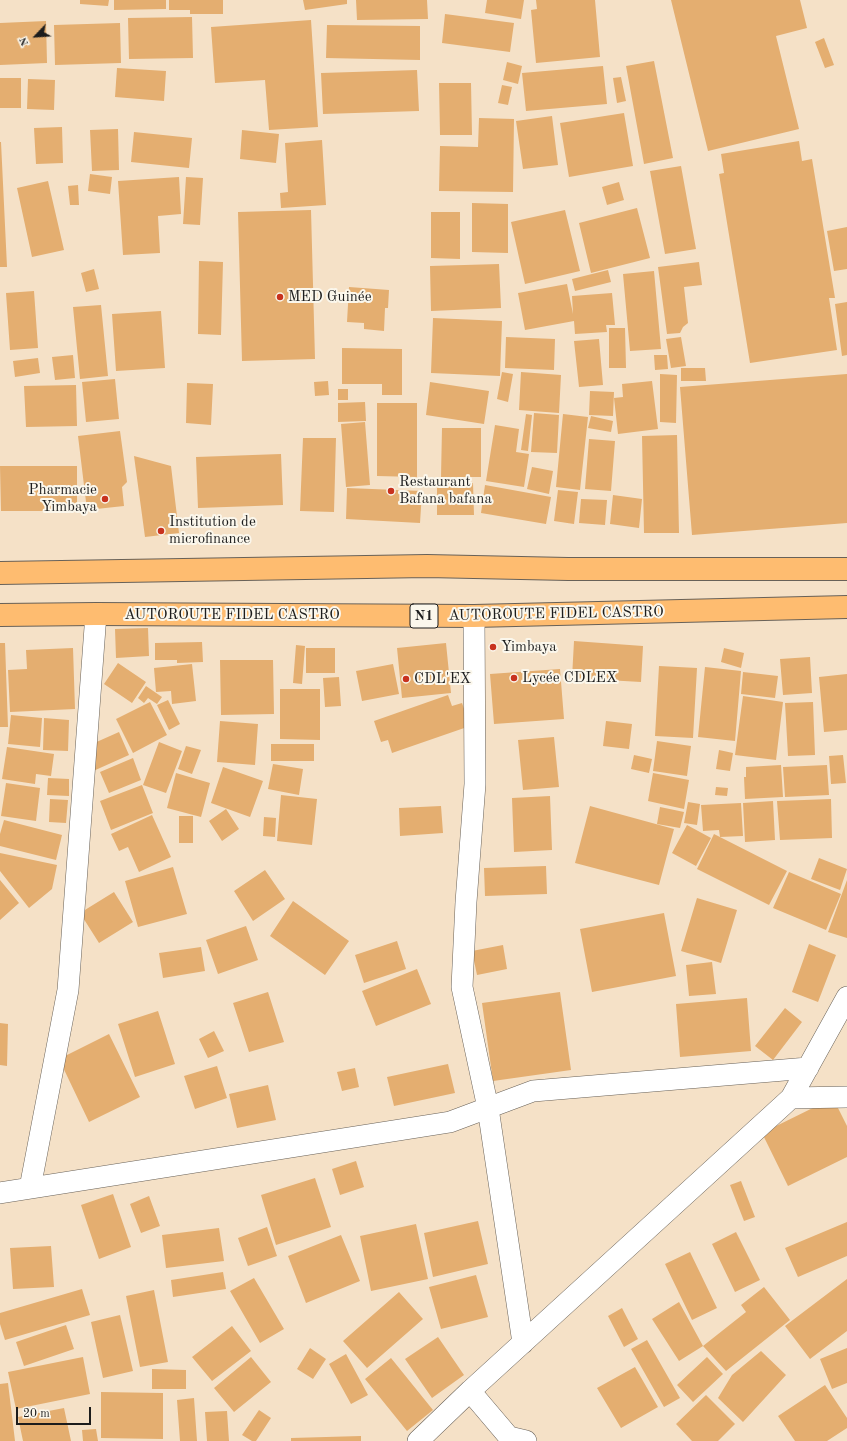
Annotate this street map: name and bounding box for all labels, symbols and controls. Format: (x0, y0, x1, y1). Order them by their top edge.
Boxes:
north arrow (16, 16, 56, 56)
text: N (18, 35, 31, 47)
place label: MED Guinée (288, 288, 372, 306)
marker: MED Guinée (275, 292, 285, 302)
place label: Restaurant Bafana bafana (399, 473, 492, 508)
place label: Pharmacie Yimbaya (28, 481, 97, 516)
marker: Restaurant Bafana bafana (386, 486, 396, 496)
marker: Pharmacie Yimbaya (100, 494, 110, 504)
place label: Institution de microfinance (169, 513, 256, 548)
marker: Institution de microfinance (156, 526, 166, 536)
street label: AUTOROUTE FIDEL CASTRO (448, 603, 664, 625)
road number: N1 (410, 604, 438, 628)
street label: AUTOROUTE FIDEL CASTRO (124, 606, 340, 624)
place label: Yimbaya (501, 638, 557, 656)
marker: Yimbaya (488, 642, 498, 652)
place label: Lycée CDLEX (522, 669, 617, 687)
place label: CDL'EX (414, 670, 471, 688)
marker: Lycée CDLEX (509, 673, 519, 683)
marker: CDL'EX (401, 674, 411, 684)
scale bar (18, 1399, 93, 1425)
text: 20 m (23, 1408, 50, 1420)

